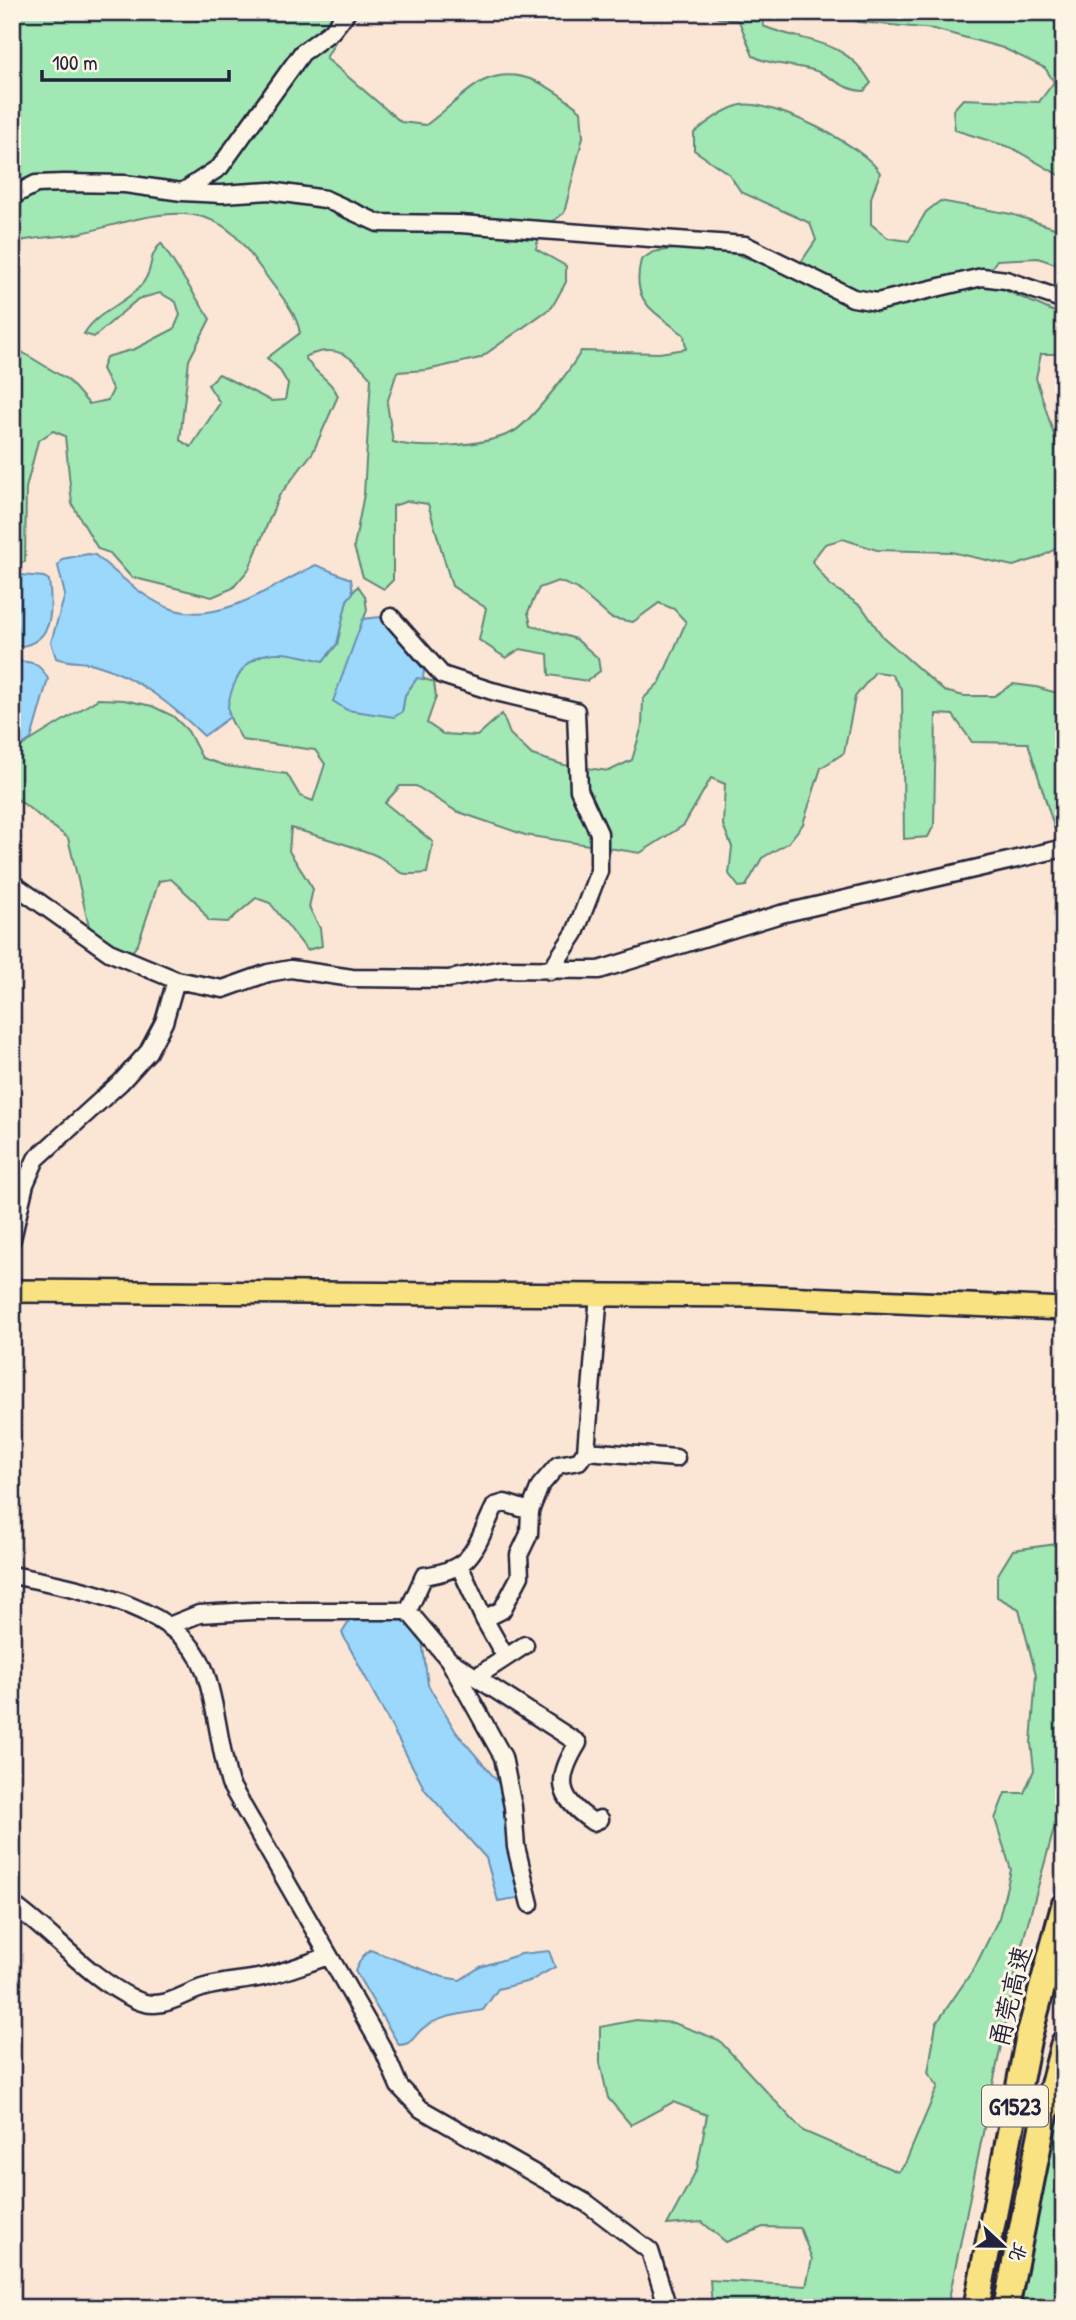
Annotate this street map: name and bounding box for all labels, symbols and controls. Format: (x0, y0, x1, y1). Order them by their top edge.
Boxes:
scale bar (42, 38, 229, 82)
text: 100 m (52, 48, 98, 77)
street label: 甬莞高速 (980, 1941, 1040, 2051)
road number: G1523 (982, 2085, 1048, 2126)
north arrow (968, 2212, 1038, 2282)
text: 北 (1003, 2239, 1034, 2266)

